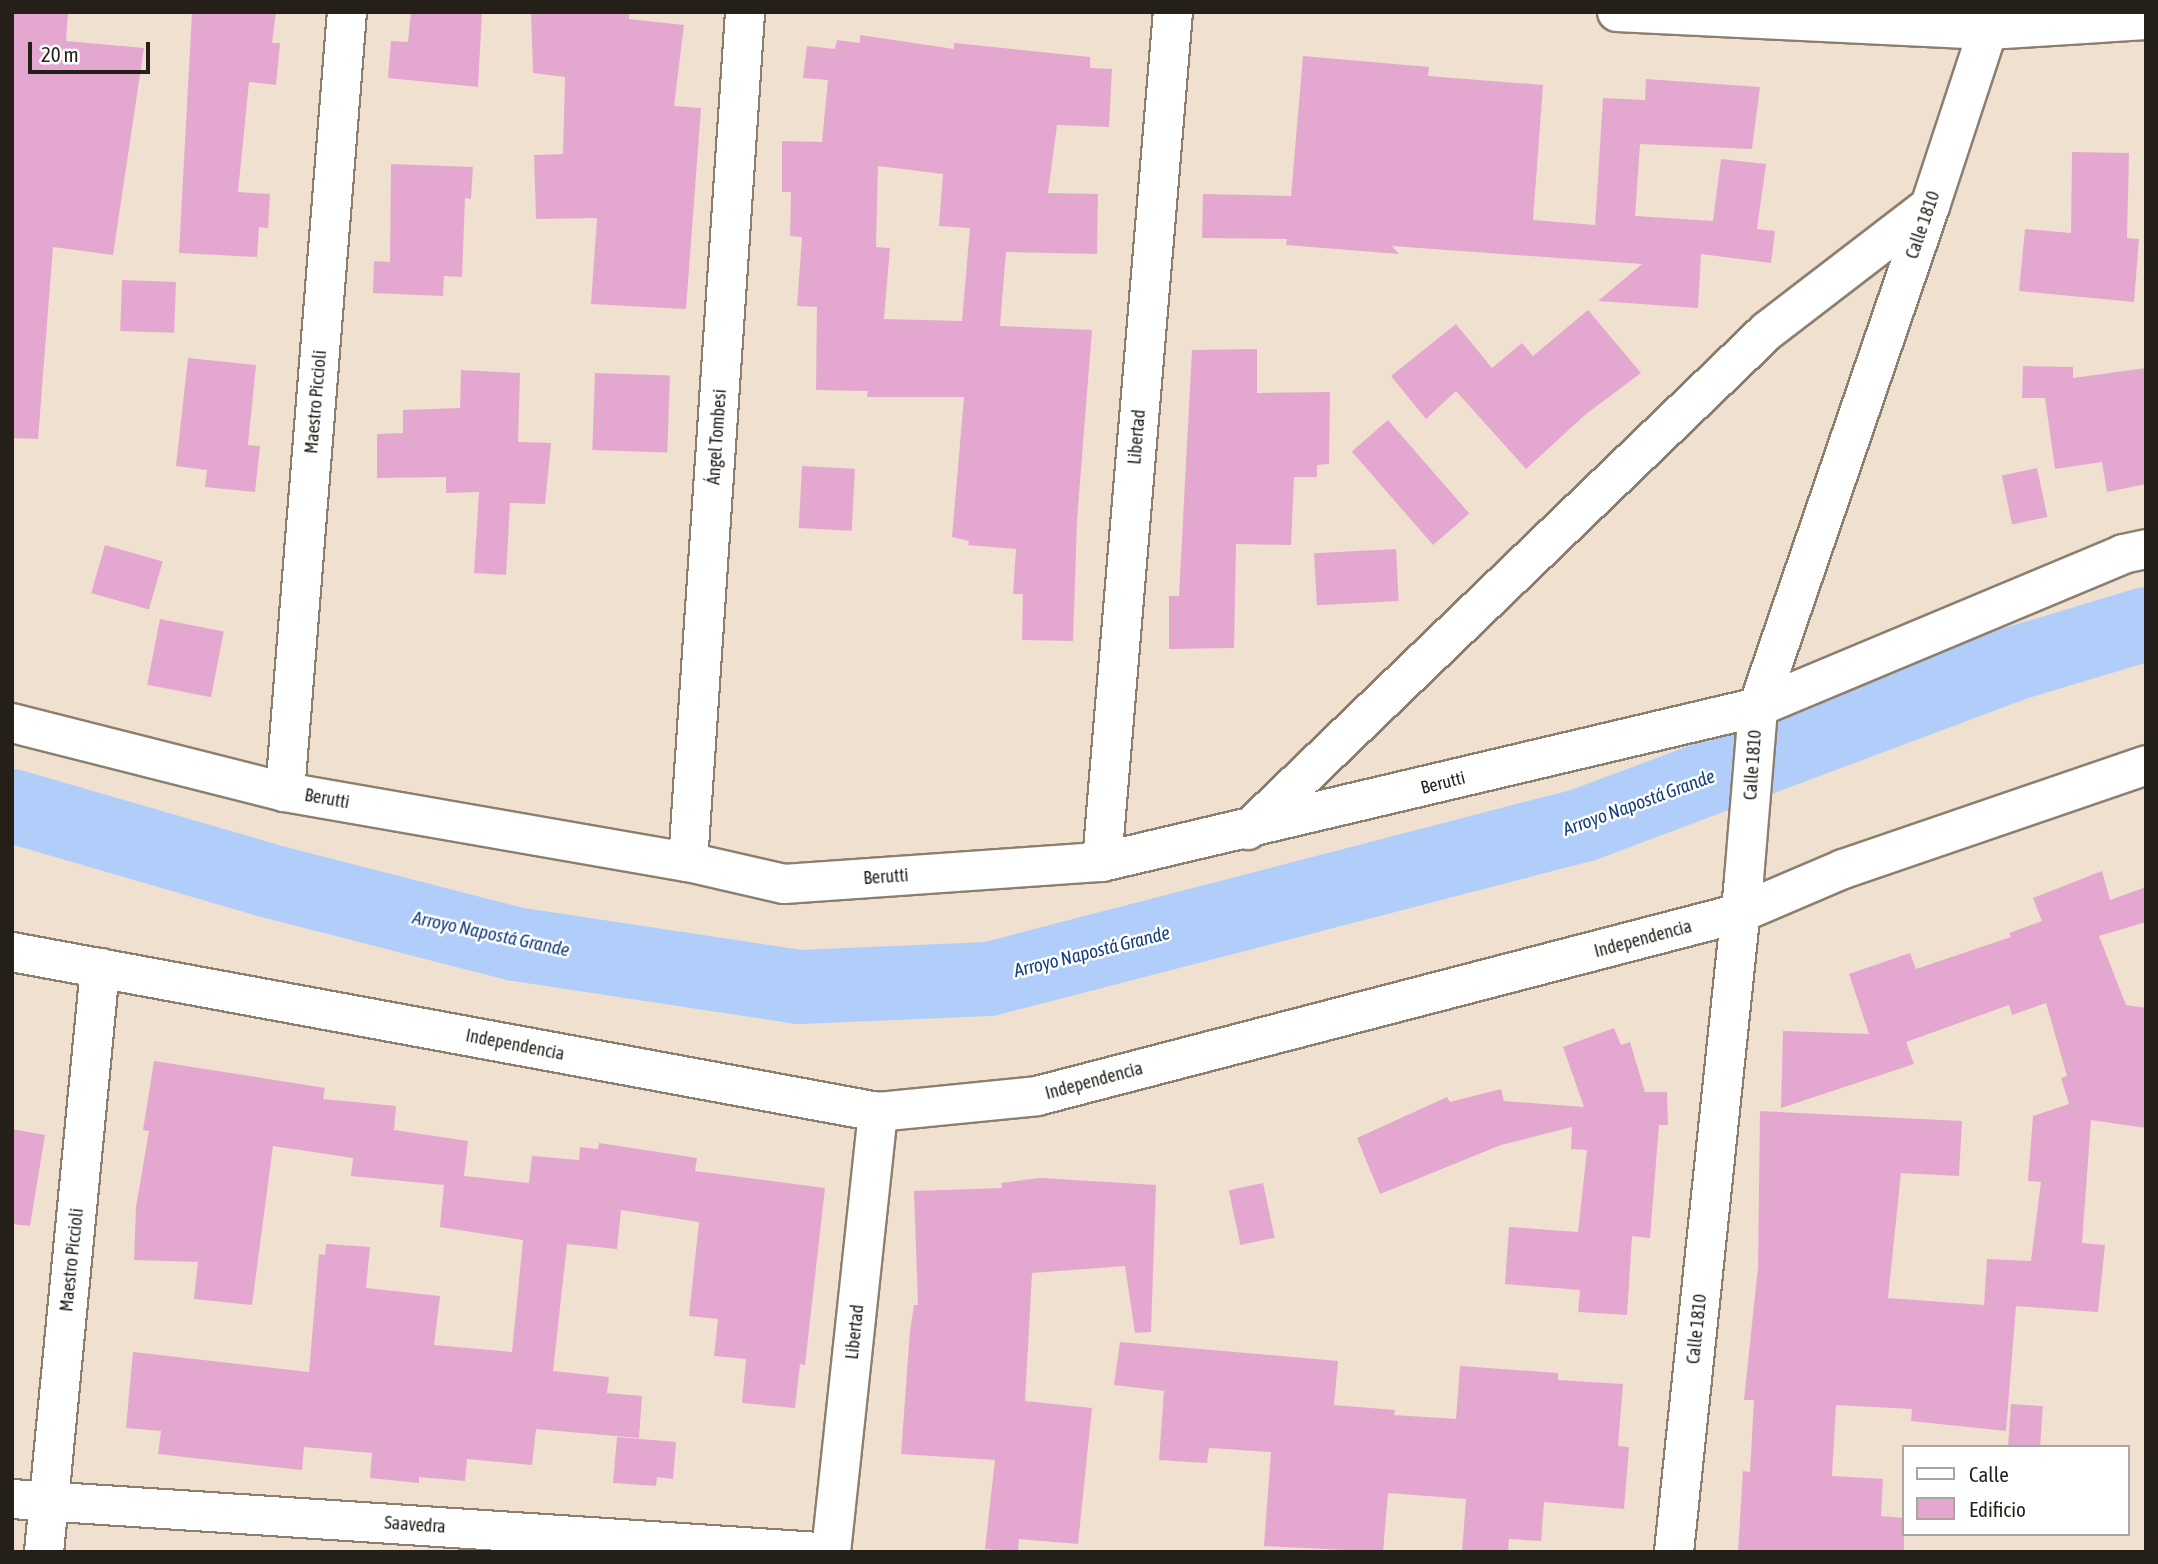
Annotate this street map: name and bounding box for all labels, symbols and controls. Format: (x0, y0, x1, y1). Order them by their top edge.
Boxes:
scale bar (32, 28, 154, 72)
text: 20 m (41, 42, 79, 66)
street label: Calle 1810 (1901, 188, 1945, 262)
street label: Maestro Piccioli (301, 349, 331, 455)
street label: Ángel Tombesi (703, 388, 731, 486)
street label: Libertad (1124, 409, 1150, 465)
street label: Calle 1810 (1740, 729, 1766, 801)
water label: Arroyo Napostá Grande (1560, 765, 1718, 841)
street label: Berutti (1418, 767, 1468, 799)
street label: Berutti (303, 784, 351, 814)
street label: Berutti (863, 865, 909, 889)
water label: Arroyo Napostá Grande (410, 906, 572, 962)
street label: Independencia (1592, 916, 1694, 962)
water label: Arroyo Napostá Grande (1012, 922, 1172, 982)
street label: Independencia (464, 1025, 566, 1065)
street label: Independencia (1043, 1058, 1145, 1104)
street label: Maestro Piccioli (56, 1207, 88, 1313)
street label: Calle 1810 (1683, 1293, 1711, 1365)
street label: Libertad (841, 1304, 869, 1360)
legend (1902, 1445, 2130, 1536)
text: Calle (1969, 1462, 2009, 1486)
text: Edificio (1969, 1497, 2026, 1521)
street label: Saavedra (384, 1512, 446, 1538)

